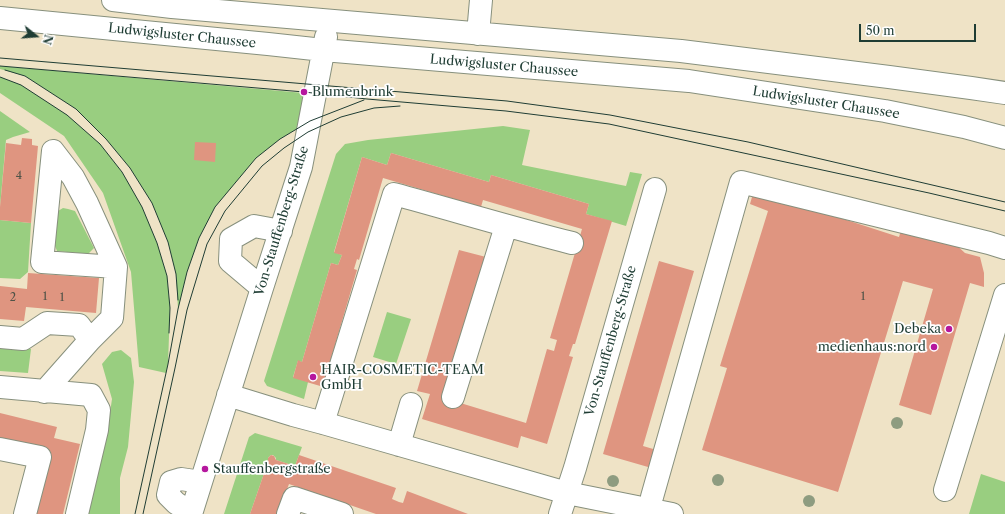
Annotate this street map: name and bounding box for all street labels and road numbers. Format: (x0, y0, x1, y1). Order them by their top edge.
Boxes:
street label: Ludwigsluster Chaussee (107, 20, 257, 52)
street label: Ludwigsluster Chaussee (429, 52, 579, 80)
street label: Ludwigsluster Chaussee (751, 84, 901, 122)
street label: Von-Stauffenberg-Straße (252, 144, 312, 298)
street label: Von-Stauffenberg-Straße (582, 264, 640, 418)

